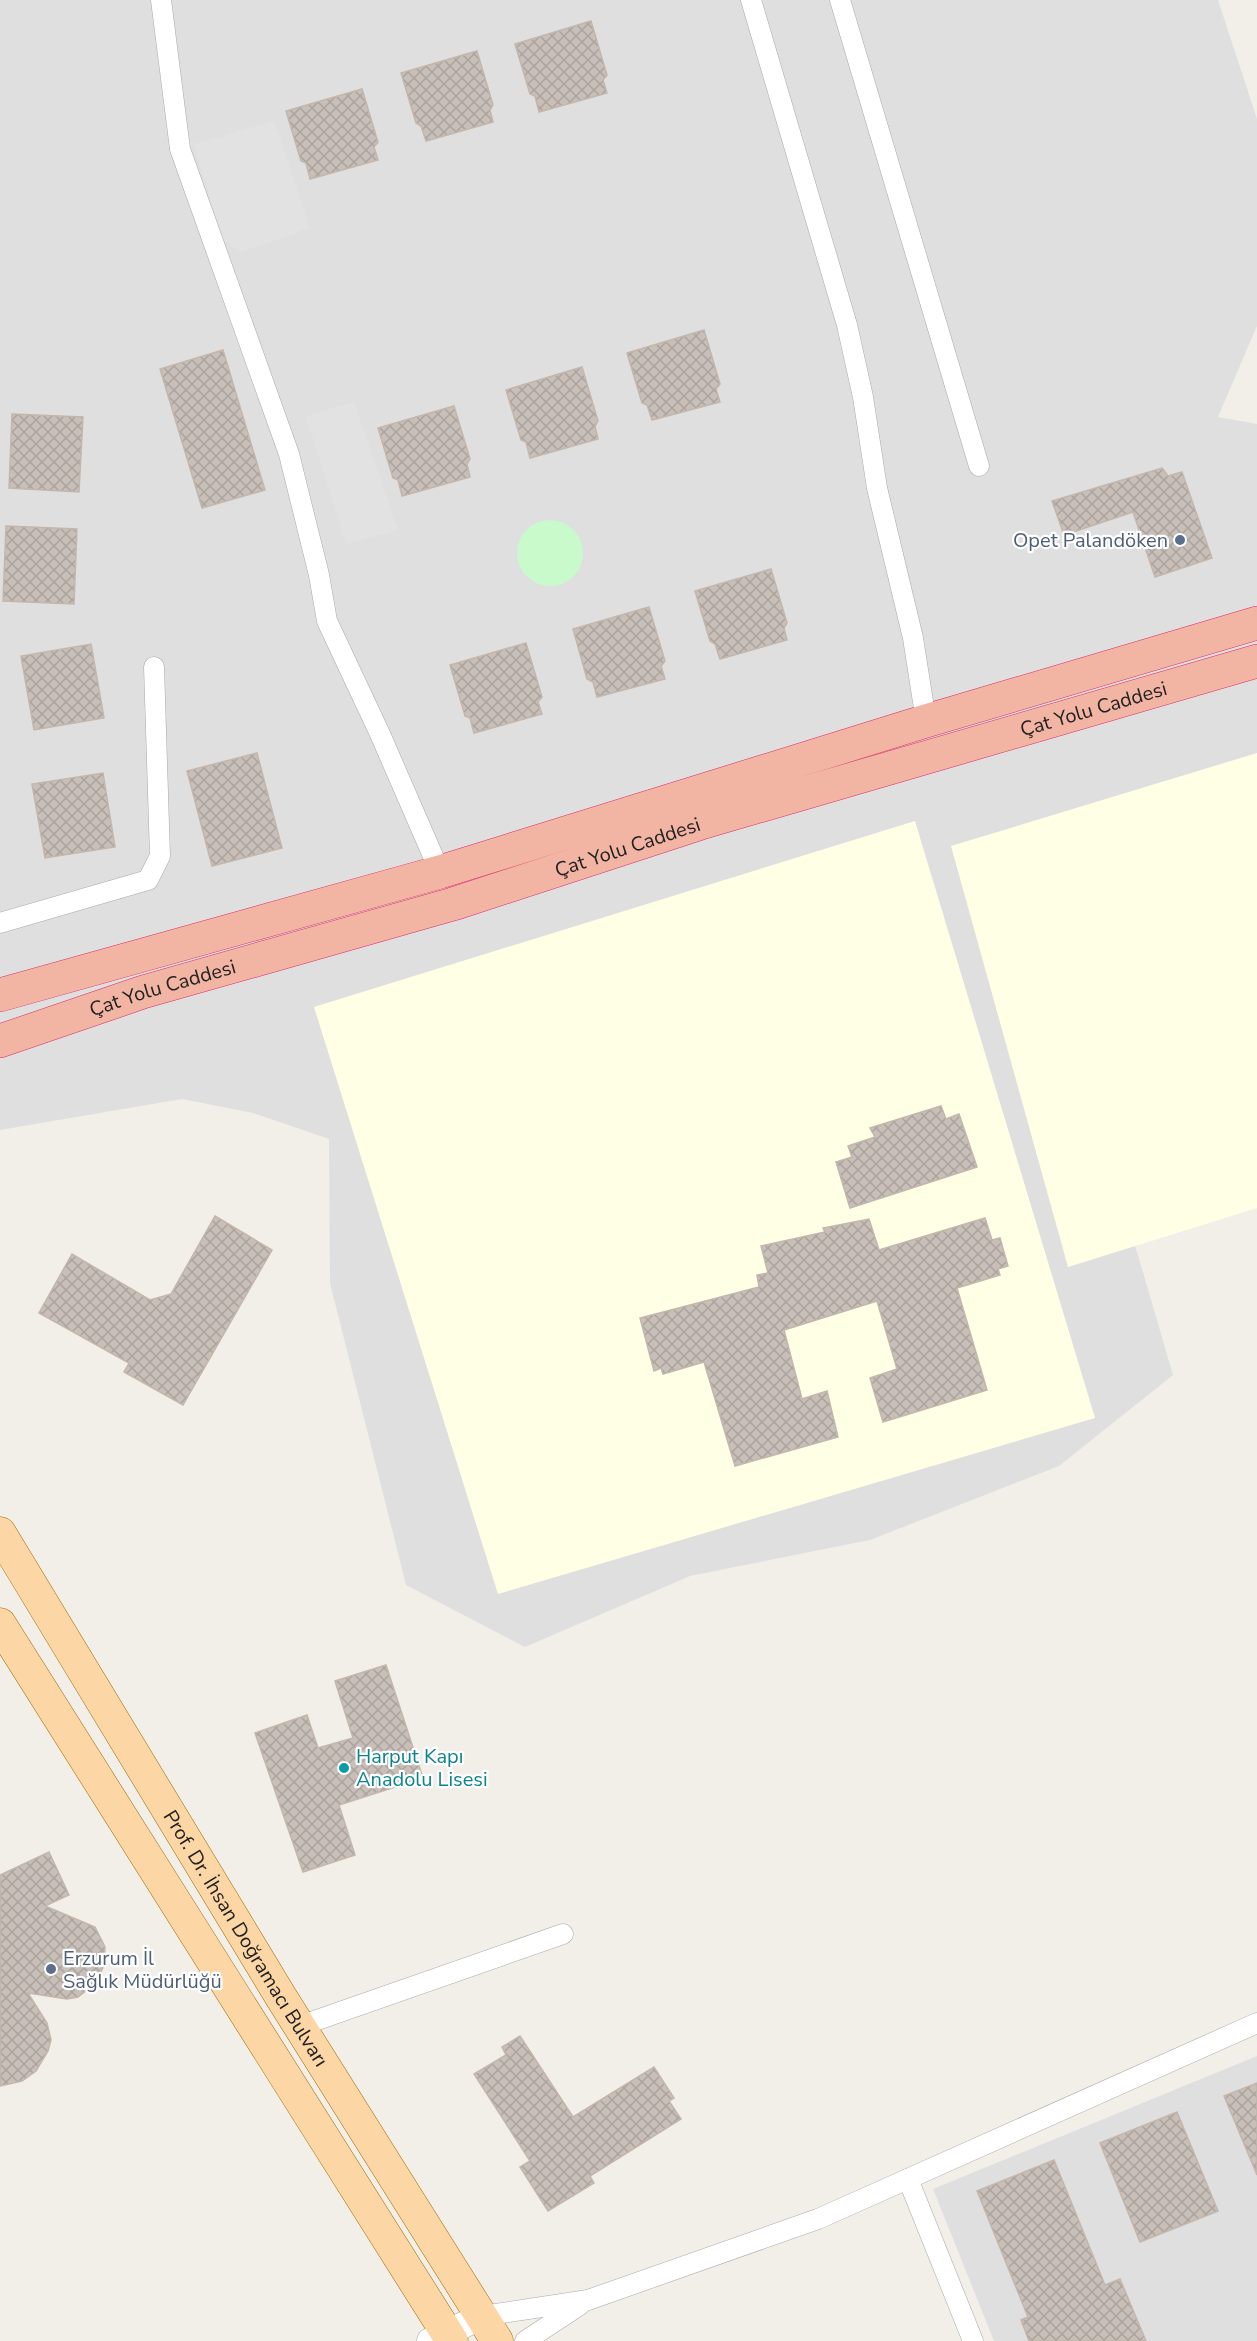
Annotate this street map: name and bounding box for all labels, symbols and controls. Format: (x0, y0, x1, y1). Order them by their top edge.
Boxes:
place label: Opet Palandöken (1013, 527, 1168, 554)
marker: Opet Palandöken (1173, 533, 1187, 547)
street label: Çat Yolu Caddesi (1017, 675, 1170, 743)
street label: Çat Yolu Caddesi (551, 811, 704, 884)
street label: Çat Yolu Caddesi (86, 953, 239, 1023)
place label: Harput Kapı Anadolu Lisesi (356, 1743, 488, 1793)
marker: Harput Kapı Anadolu Lisesi (337, 1761, 351, 1775)
street label: Prof. Dr. İhsan Doğramacı Bulvarı (157, 1805, 334, 2072)
place label: Erzurum İl Sağlık Müdürlüğü (63, 1945, 222, 1995)
marker: Erzurum İl Sağlık Müdürlüğü (44, 1962, 58, 1976)

